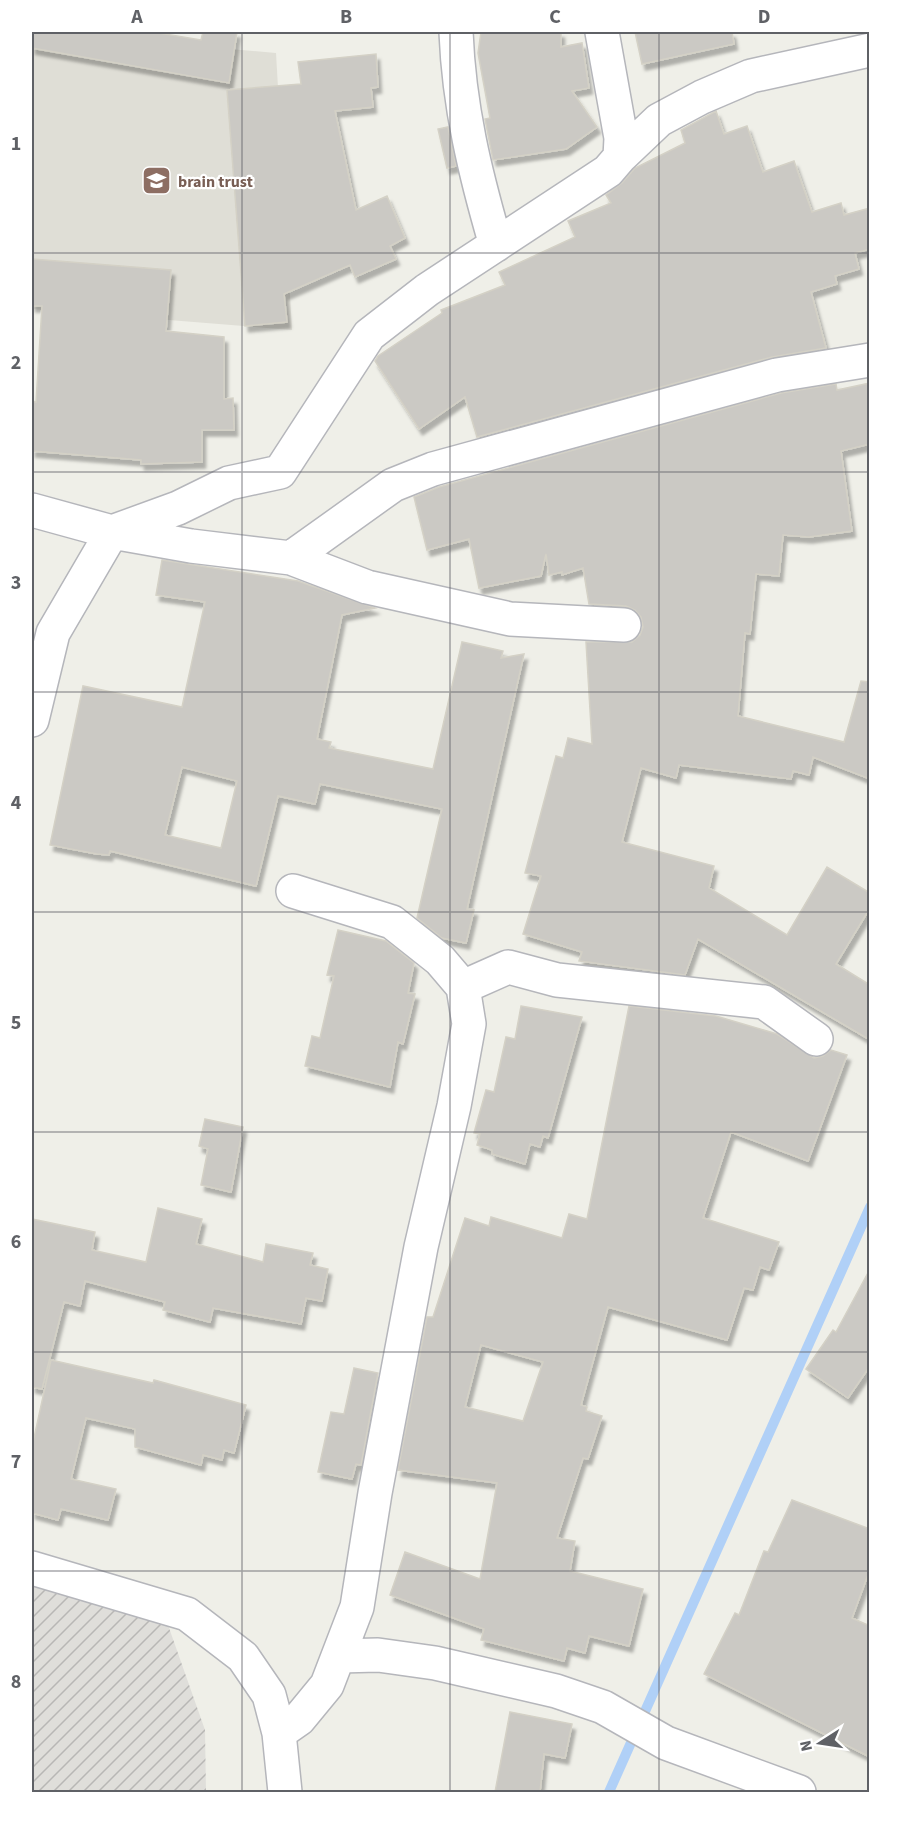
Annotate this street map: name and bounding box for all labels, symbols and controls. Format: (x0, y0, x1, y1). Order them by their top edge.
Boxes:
text: A (130, 3, 143, 31)
text: B (340, 3, 352, 31)
text: C (549, 3, 561, 31)
text: D (758, 3, 770, 31)
text: 1 (11, 130, 21, 158)
school or university icon: brain trust (141, 165, 173, 197)
place label: brain trust (178, 171, 253, 193)
text: 2 (11, 349, 21, 377)
text: 3 (11, 569, 21, 597)
text: 4 (11, 789, 22, 817)
text: 5 (11, 1009, 21, 1037)
text: 6 (11, 1228, 21, 1256)
text: 7 (11, 1448, 21, 1476)
text: 8 (11, 1668, 21, 1696)
north arrow (790, 1713, 850, 1773)
text: N (794, 1738, 818, 1753)

